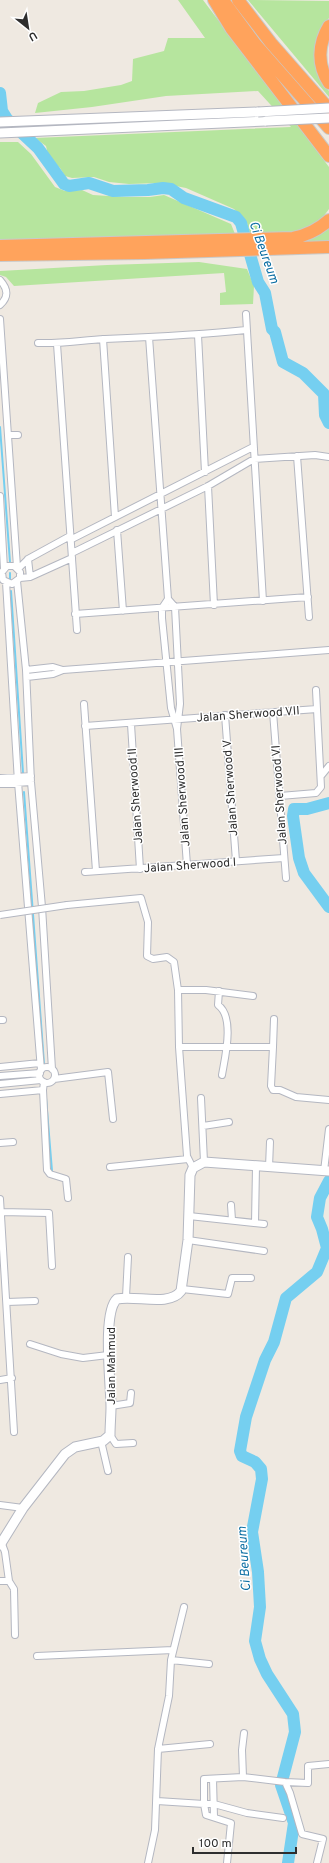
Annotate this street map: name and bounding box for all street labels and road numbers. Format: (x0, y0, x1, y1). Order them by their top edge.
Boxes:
street label: Jalan Sherwood VII (196, 703, 300, 727)
street label: Jalan Sherwood V (220, 739, 242, 837)
street label: Jalan Sherwood VI (269, 745, 291, 845)
street label: Jalan Sherwood II (125, 747, 147, 844)
street label: Jalan Sherwood III (172, 747, 194, 847)
street label: Jalan Sherwood I (143, 855, 237, 877)
street label: Jalan Mahmud (104, 1327, 120, 1405)

